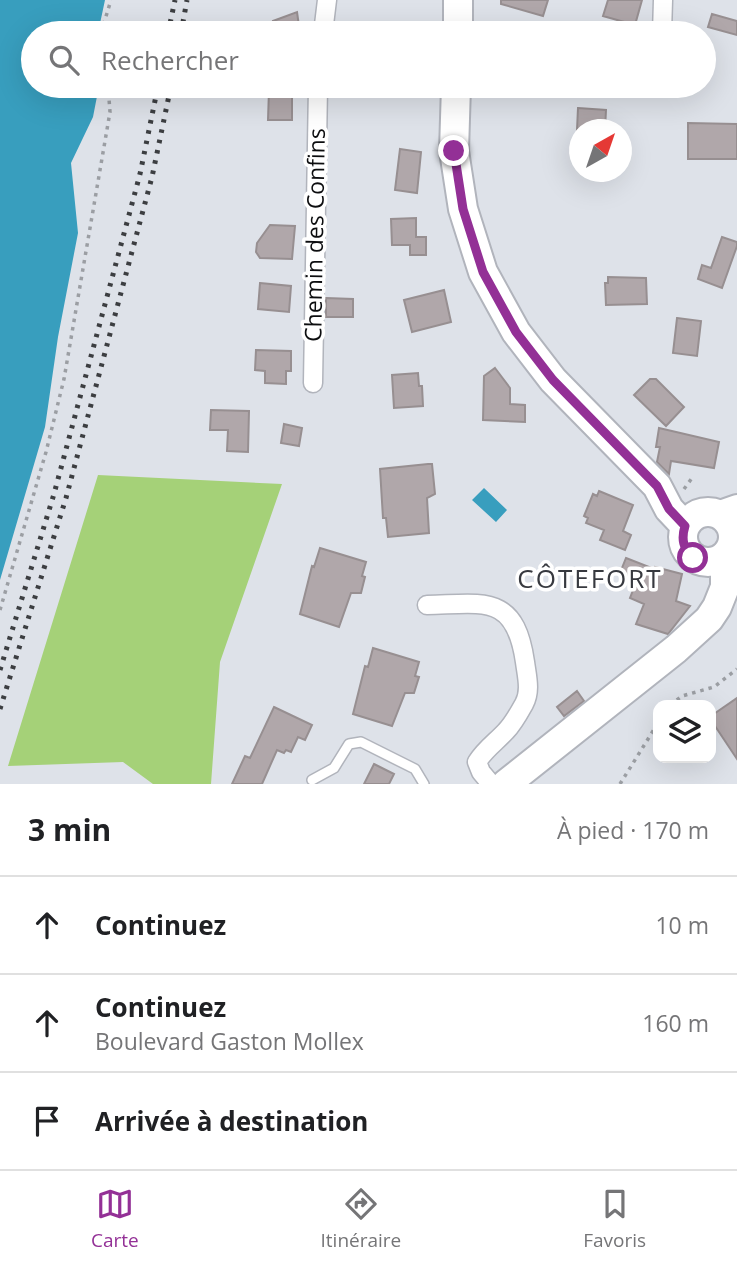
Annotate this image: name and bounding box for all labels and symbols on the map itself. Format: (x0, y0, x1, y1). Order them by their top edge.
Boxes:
north arrow (569, 119, 632, 182)
street label: Chemin des Confins (296, 128, 332, 342)
route end (438, 135, 469, 166)
route start (677, 542, 708, 573)
district label: CÔTEFORT (517, 560, 663, 596)

